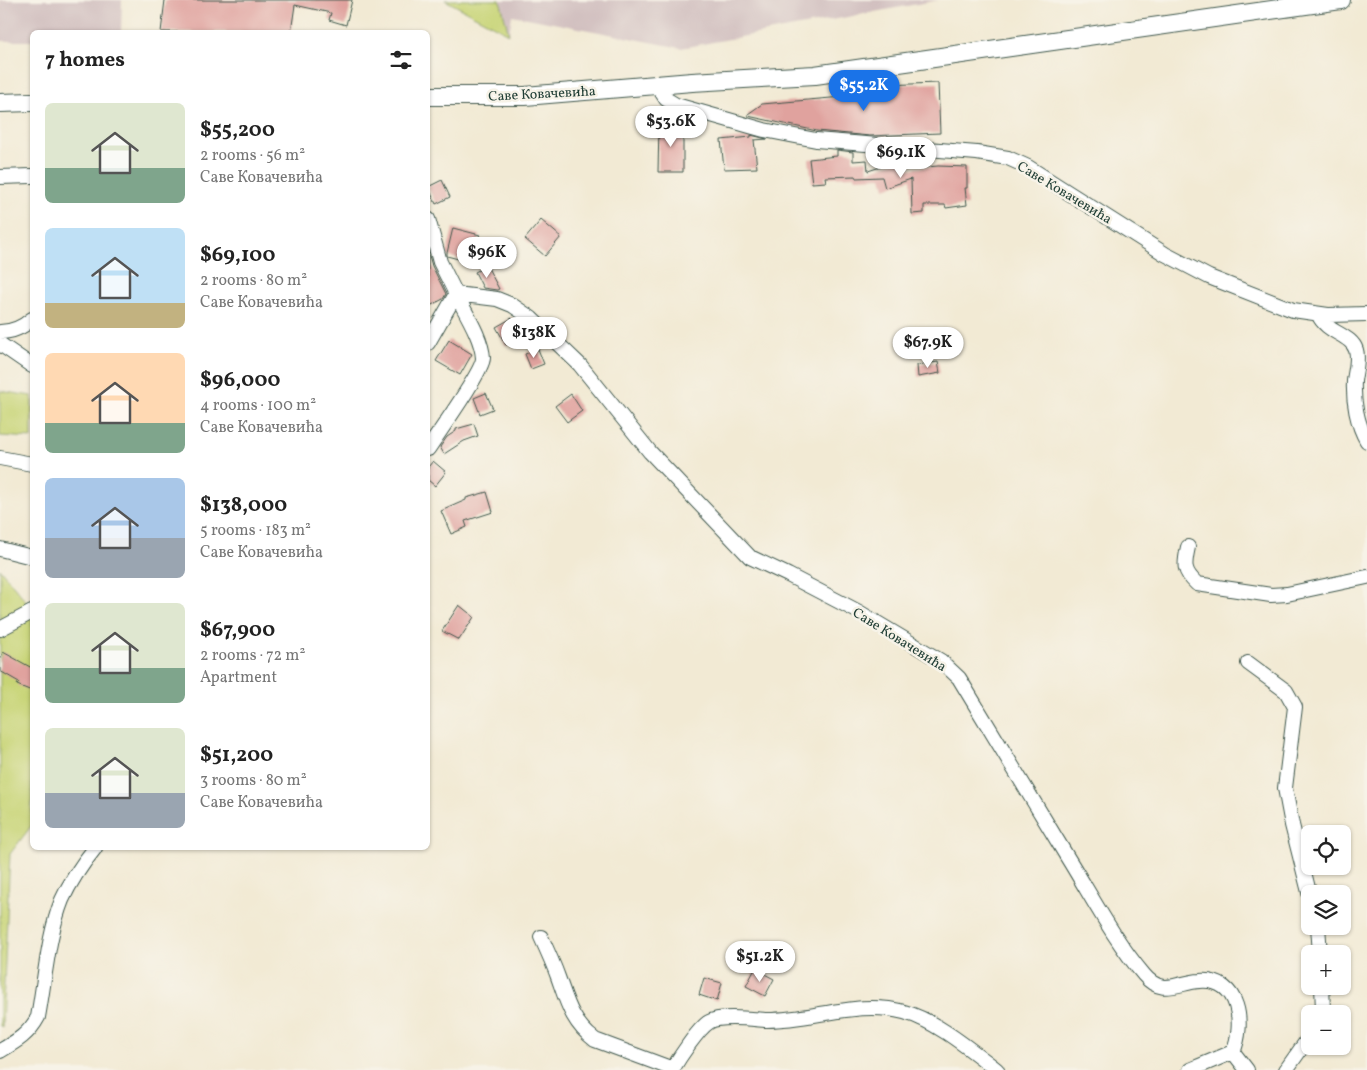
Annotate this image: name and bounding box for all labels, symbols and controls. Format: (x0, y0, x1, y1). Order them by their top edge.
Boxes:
text: 7 homes (45, 46, 125, 75)
icon: filters (387, 46, 415, 74)
pin: $55.2K (823, 70, 905, 112)
text: $55.2K (840, 75, 888, 97)
street label: Саве Ковачевића (488, 82, 596, 107)
pin: $53.6K (630, 106, 712, 148)
text: $53.6K (646, 111, 696, 133)
text: $55,200 (200, 116, 275, 145)
icon: home (85, 123, 145, 183)
pin: $69.1K (860, 136, 942, 179)
text: $69.1K (876, 142, 926, 164)
text: 2 rooms · 56 m² (200, 145, 305, 167)
street label: Саве Ковачевића (1013, 157, 1115, 229)
text: Саве Ковачевића (200, 167, 323, 189)
pin: $96K (457, 236, 517, 279)
text: $69,100 (200, 241, 275, 270)
text: $96K (468, 242, 506, 264)
icon: home (85, 248, 145, 308)
text: 2 rooms · 80 m² (200, 270, 307, 292)
text: Саве Ковачевића (200, 292, 323, 314)
pin: $138K (499, 316, 569, 359)
text: $138K (512, 322, 556, 344)
pin: $67.9K (887, 326, 969, 369)
text: $67.9K (904, 332, 952, 354)
text: $96,000 (200, 366, 281, 395)
icon: home (85, 373, 145, 433)
text: 4 rooms · 100 m² (200, 395, 316, 417)
text: Саве Ковачевића (200, 417, 323, 439)
text: $138,000 (200, 491, 287, 520)
icon: home (85, 498, 145, 558)
text: 5 rooms · 183 m² (200, 520, 311, 542)
text: Саве Ковачевића (200, 542, 323, 564)
street label: Саве Ковачевића (849, 604, 950, 677)
text: $67,900 (200, 616, 275, 645)
icon: home (85, 623, 145, 683)
text: 2 rooms · 72 m² (200, 645, 305, 667)
text: Apartment (200, 667, 277, 689)
text: $51,200 (200, 741, 273, 770)
icon: home (85, 748, 145, 808)
text: 3 rooms · 80 m² (200, 770, 307, 792)
text: Саве Ковачевића (200, 792, 323, 814)
map controls (1301, 825, 1351, 1055)
button: locate (1301, 825, 1351, 875)
button: layers (1301, 885, 1351, 935)
pin: $51.2K (719, 940, 801, 983)
button: + (1301, 945, 1351, 995)
text: $51.2K (736, 946, 784, 968)
button: − (1301, 1005, 1351, 1055)

